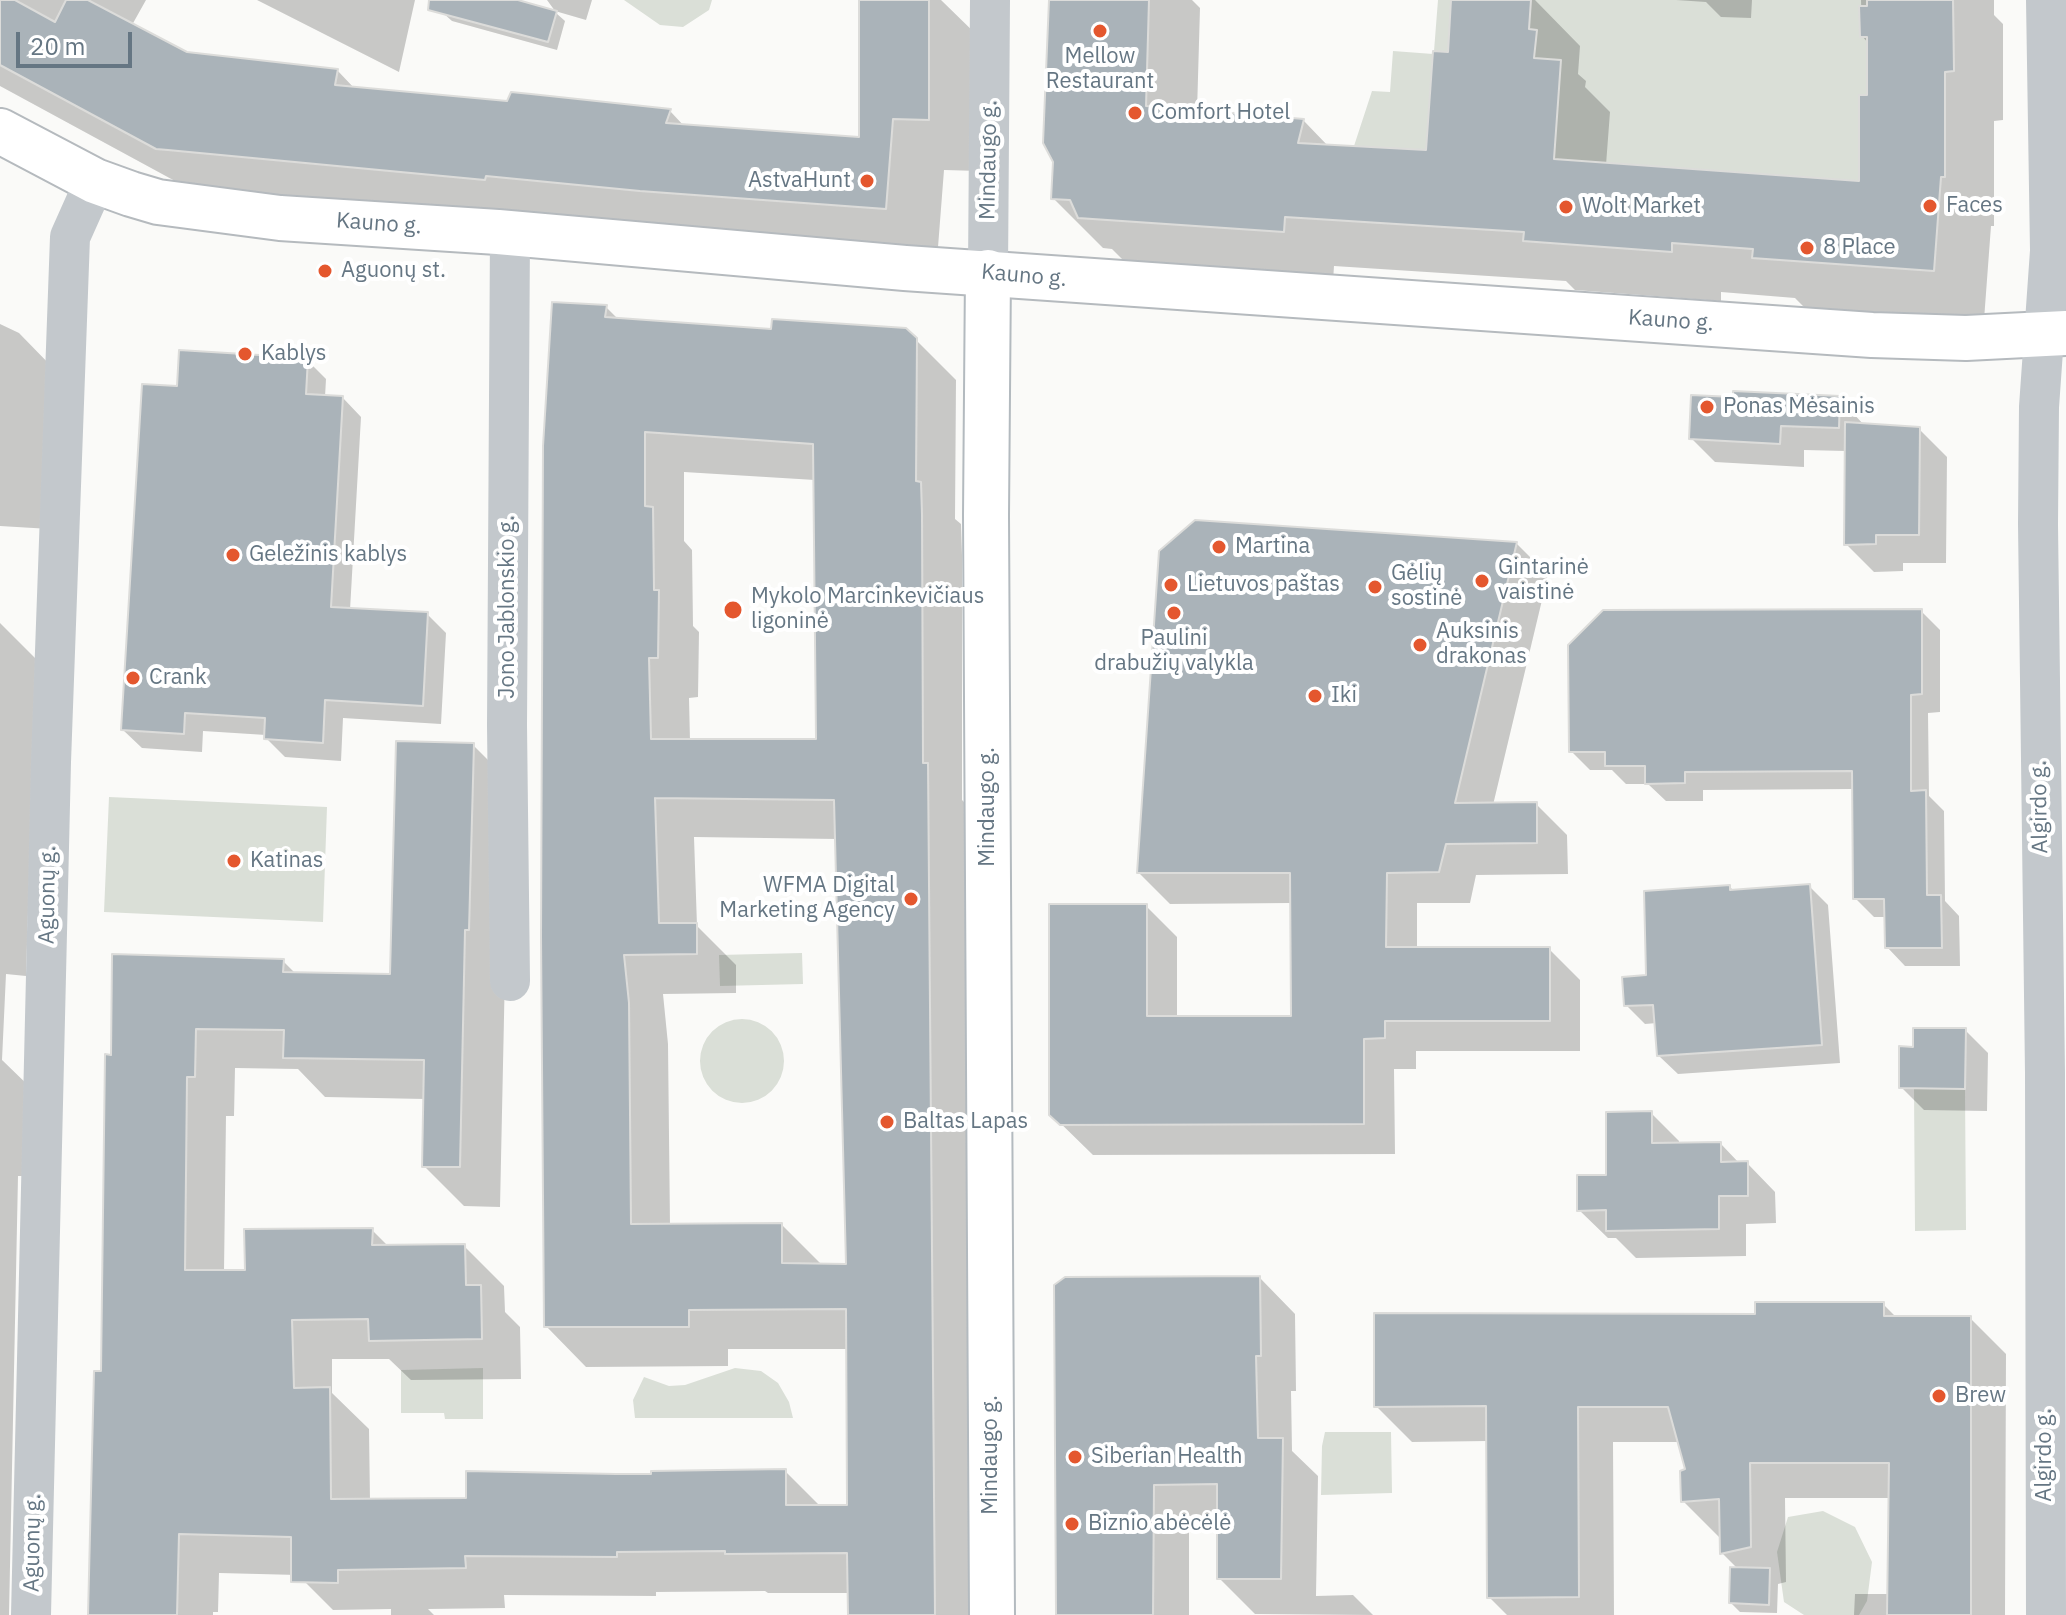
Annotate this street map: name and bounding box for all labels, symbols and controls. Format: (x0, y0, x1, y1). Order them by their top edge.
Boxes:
scale bar (20, 16, 136, 66)
marker: Mellow Restaurant (1091, 22, 1109, 40)
text: 20 m (30, 30, 85, 62)
place label: Mellow Restaurant (1046, 44, 1154, 96)
street label: Mindaugo g. (975, 100, 1003, 220)
place label: Comfort Hotel (1151, 100, 1290, 126)
marker: Comfort Hotel (1126, 104, 1144, 122)
place label: AstvaHunt (748, 168, 851, 194)
marker: AstvaHunt (858, 172, 876, 190)
place label: Faces (1946, 193, 2003, 219)
place label: Wolt Market (1582, 194, 1701, 220)
marker: Faces (1921, 197, 1939, 215)
marker: Wolt Market (1557, 198, 1575, 216)
street label: Kauno g. (335, 208, 423, 240)
place label: 8 Place (1823, 235, 1895, 261)
marker: 8 Place (1798, 239, 1816, 257)
place label: Aguonų st. (341, 258, 446, 284)
street label: Kauno g. (980, 259, 1068, 293)
marker: Aguonų st. (316, 262, 334, 280)
street label: Kauno g. (1627, 305, 1715, 337)
place label: Kablys (261, 341, 326, 367)
marker: Kablys (236, 345, 254, 363)
place label: Ponas Mėsainis (1723, 394, 1875, 420)
marker: Ponas Mėsainis (1698, 398, 1716, 416)
street label: Jono Jablonskio g. (495, 515, 521, 699)
place label: Martina (1235, 534, 1310, 560)
marker: Martina (1210, 538, 1228, 556)
place label: Geležinis kablys (249, 542, 407, 568)
marker: Geležinis kablys (224, 546, 242, 564)
place label: Gintarinė vaistinė (1498, 555, 1589, 606)
place label: Gėlių sostinė (1391, 561, 1462, 612)
place label: Lietuvos paštas (1187, 572, 1340, 598)
marker: Gintarinė vaistinė (1473, 572, 1491, 590)
marker: Lietuvos paštas (1162, 576, 1180, 594)
marker: Gėlių sostinė (1366, 578, 1384, 596)
place label: Mykolo Marcinkevičiaus ligoninė (751, 584, 984, 636)
marker: Mykolo Marcinkevičiaus ligoninė (722, 599, 744, 621)
marker: Paulini drabužių valykla (1165, 604, 1183, 622)
place label: Auksinis drakonas (1436, 619, 1527, 670)
place label: Paulini drabužių valykla (1094, 626, 1254, 678)
marker: Auksinis drakonas (1411, 636, 1429, 654)
place label: Crank (149, 665, 206, 691)
marker: Crank (124, 669, 142, 687)
place label: Iki (1331, 683, 1357, 709)
marker: Iki (1306, 687, 1324, 705)
street label: Mindaugo g. (975, 747, 1001, 867)
street label: Algirdo g. (2026, 760, 2054, 854)
street label: Aguonų g. (34, 846, 62, 944)
place label: Katinas (250, 848, 324, 874)
marker: Katinas (225, 852, 243, 870)
place label: WFMA Digital Marketing Agency (719, 873, 895, 924)
marker: WFMA Digital Marketing Agency (902, 890, 920, 908)
place label: Baltas Lapas (903, 1109, 1028, 1135)
marker: Baltas Lapas (878, 1113, 896, 1131)
place label: Brew (1955, 1383, 2006, 1409)
marker: Brew (1930, 1387, 1948, 1405)
street label: Mindaugo g. (978, 1395, 1004, 1515)
street label: Algirdo g. (2032, 1408, 2058, 1502)
place label: Siberian Health (1091, 1444, 1243, 1470)
marker: Siberian Health (1066, 1448, 1084, 1466)
street label: Aguonų g. (19, 1494, 47, 1592)
place label: Biznio abėcėlė (1088, 1511, 1231, 1537)
marker: Biznio abėcėlė (1063, 1515, 1081, 1533)

